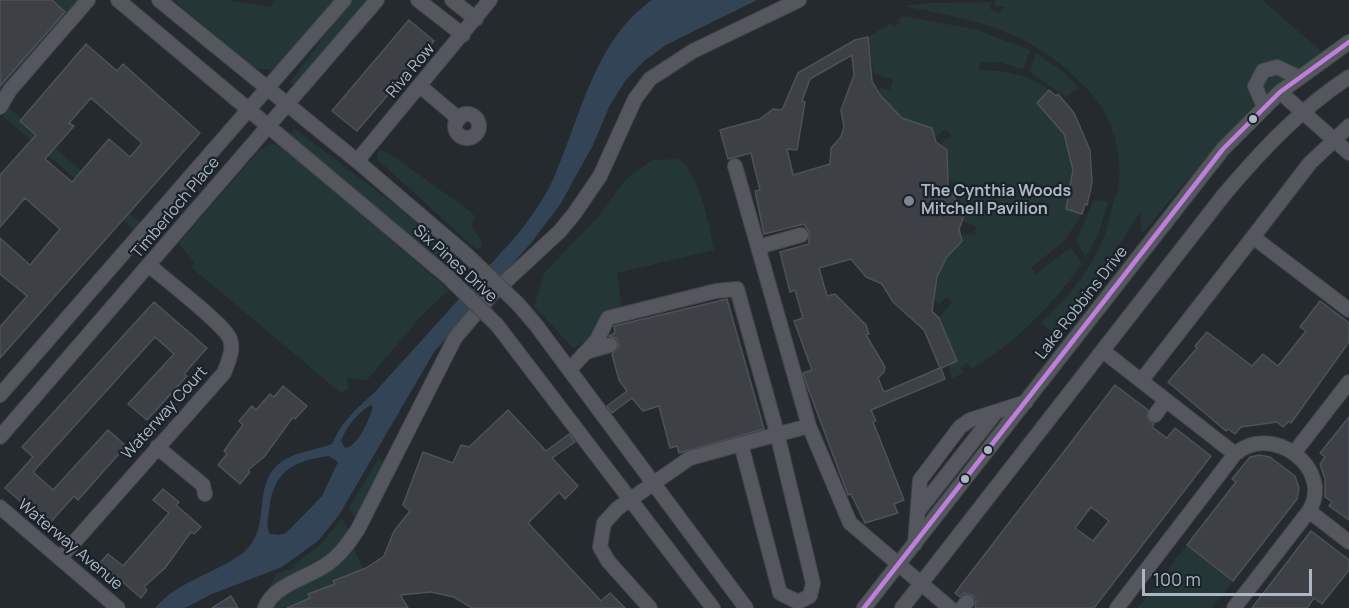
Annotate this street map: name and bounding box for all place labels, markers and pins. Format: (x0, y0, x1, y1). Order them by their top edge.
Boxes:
unlabelled marker (1247, 113, 1259, 125)
place label: The Cynthia Woods Mitchell Pavilion (921, 182, 1071, 220)
marker: The Cynthia Woods Mitchell Pavilion (902, 194, 916, 208)
unlabelled marker (982, 444, 994, 456)
unlabelled marker (959, 473, 971, 485)

